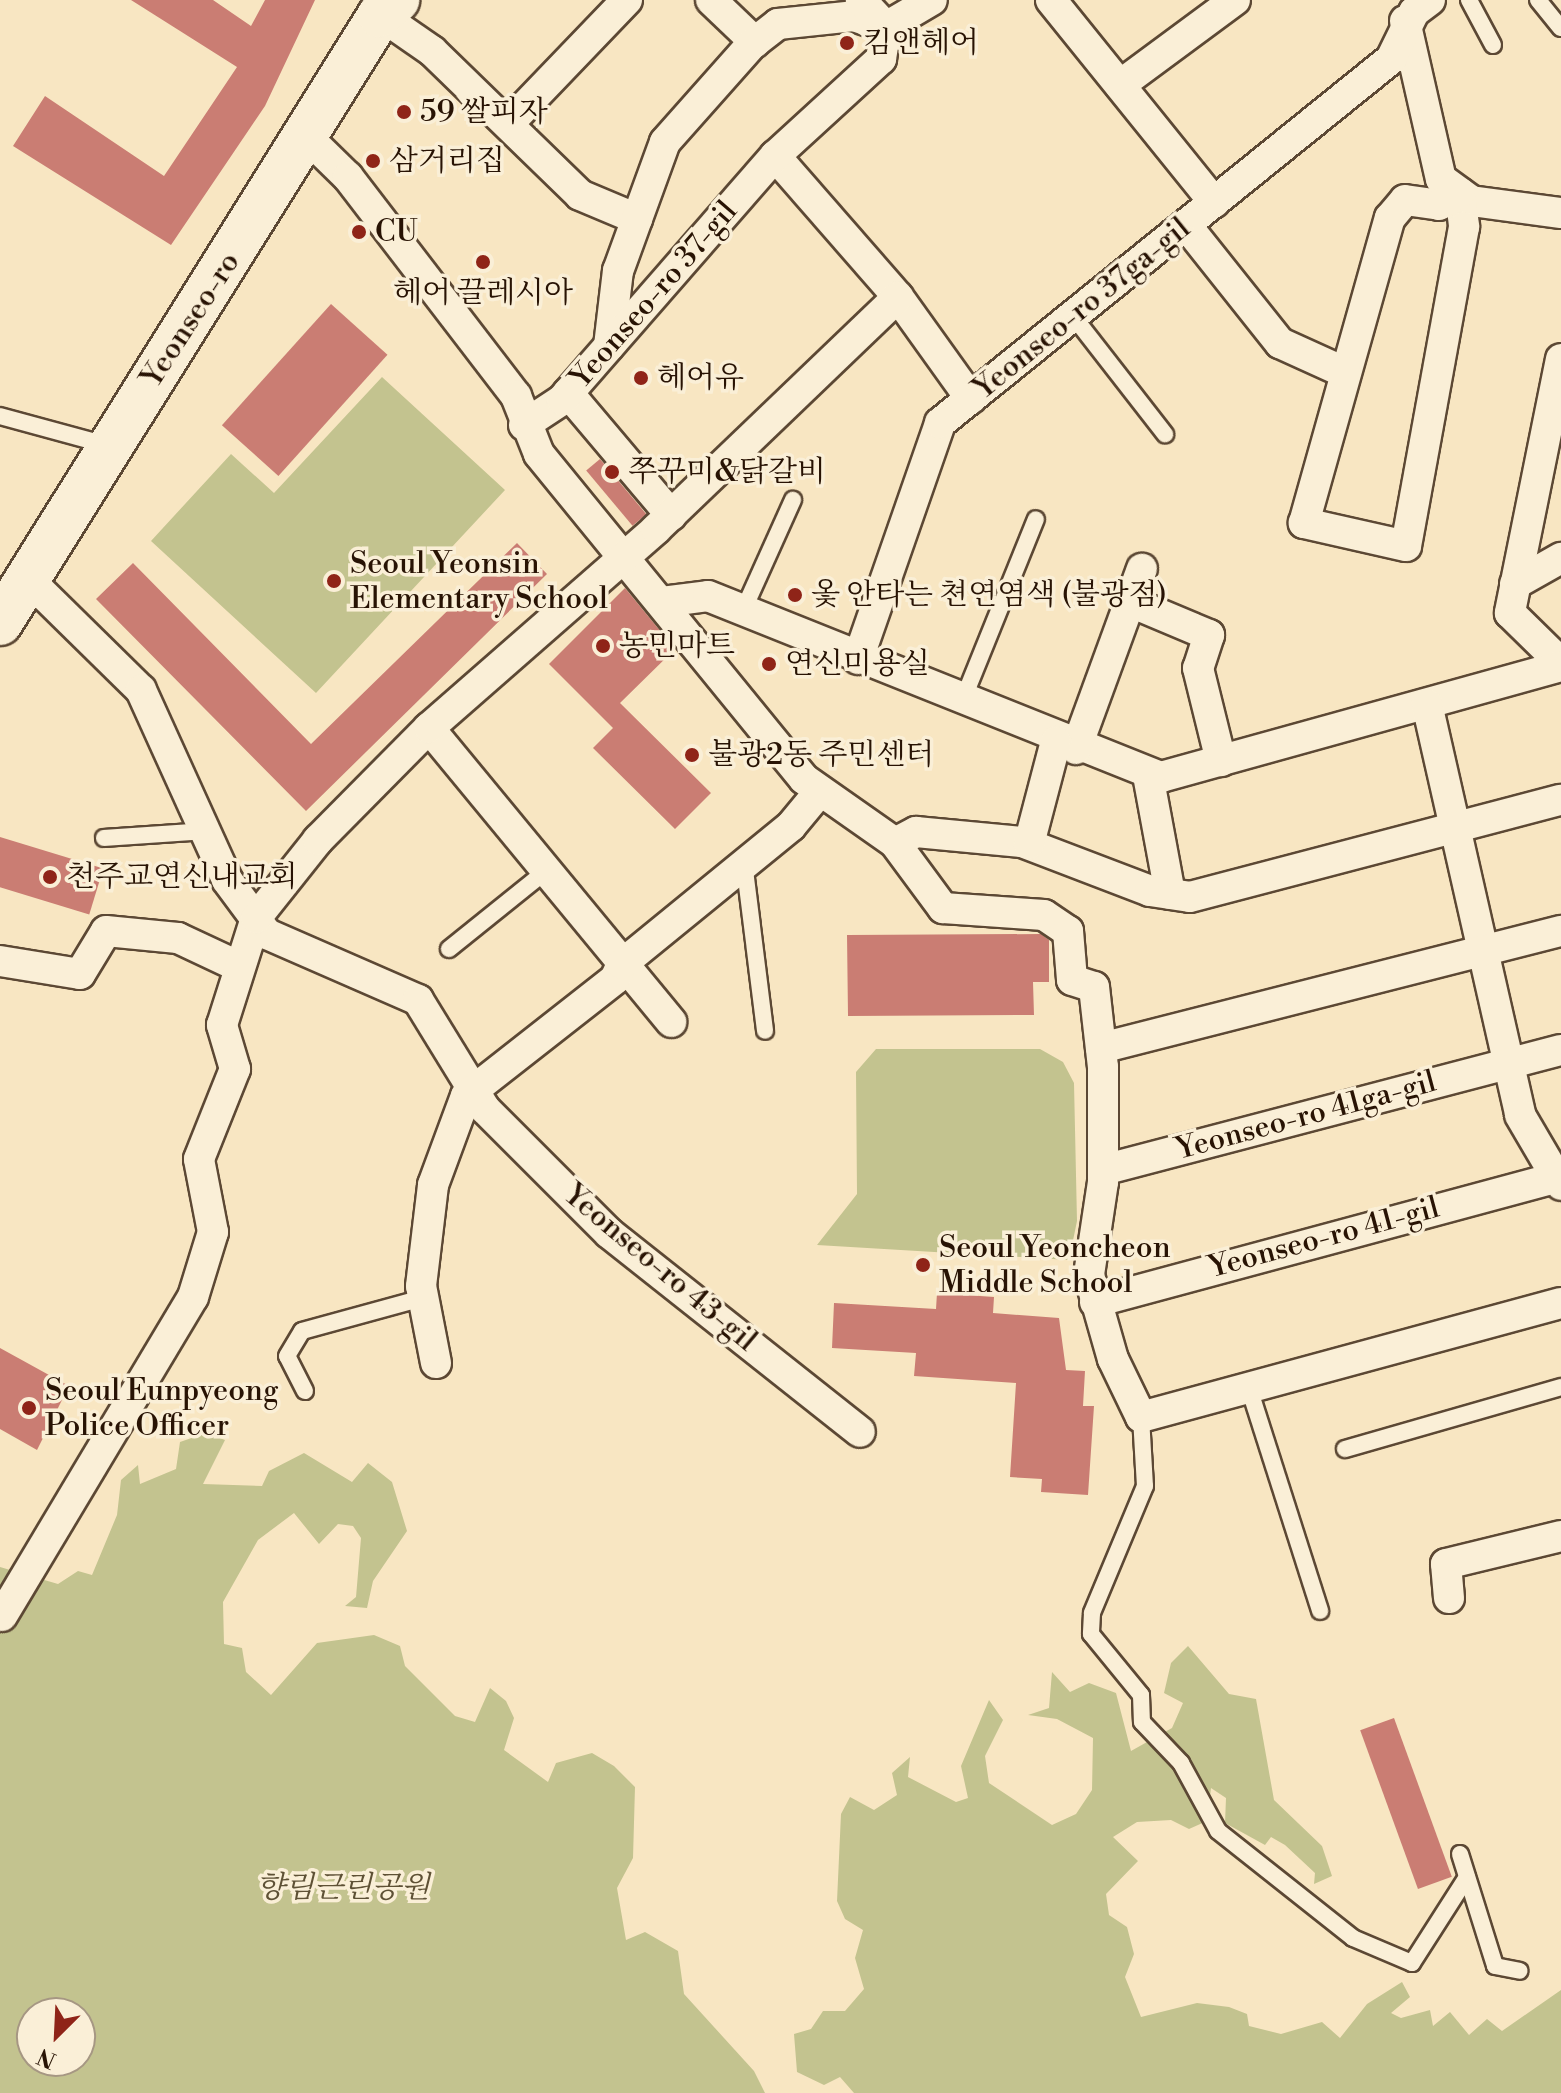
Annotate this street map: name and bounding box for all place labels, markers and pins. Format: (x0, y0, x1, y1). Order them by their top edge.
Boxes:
place label: 킴앤헤어 (863, 25, 979, 61)
marker: 킴앤헤어 (838, 34, 856, 52)
place label: 59 쌀피자 (420, 94, 548, 130)
marker: 59 쌀피자 (395, 103, 413, 121)
place label: 삼거리집 (389, 143, 505, 179)
marker: 삼거리집 (364, 152, 382, 170)
place label: CU (375, 214, 418, 250)
marker: CU (350, 223, 368, 241)
marker: 헤어 끌레시아 (474, 253, 492, 271)
place label: 헤어 끌레시아 (393, 275, 573, 311)
place label: 헤어유 (657, 360, 744, 396)
marker: 헤어유 (632, 369, 650, 387)
place label: 쭈꾸미&닭갈비 (628, 454, 826, 490)
marker: 쭈꾸미&닭갈비 (603, 463, 621, 481)
place label: Seoul Yeonsin Elementary School (350, 546, 608, 616)
marker: Seoul Yeonsin Elementary School (325, 572, 343, 590)
place label: 옻 안타는 쳔연염색 (불광점) (811, 577, 1167, 613)
marker: 옻 안타는 쳔연염색 (불광점) (786, 586, 804, 604)
place label: 농민마트 (619, 628, 735, 664)
marker: 농민마트 (594, 637, 612, 655)
place label: 연신미용실 (785, 646, 930, 682)
marker: 연신미용실 (760, 655, 778, 673)
place label: 불광2동 주민센터 (708, 737, 934, 773)
marker: 불광2동 주민센터 (683, 746, 701, 764)
place label: 천주교연신내교회 (66, 859, 298, 895)
marker: 천주교연신내교회 (41, 868, 59, 886)
place label: Seoul Yeoncheon Middle School (939, 1230, 1171, 1300)
marker: Seoul Yeoncheon Middle School (914, 1256, 932, 1274)
place label: Seoul Eunpyeong Police Officer (45, 1373, 278, 1444)
marker: Seoul Eunpyeong Police Officer (20, 1399, 38, 1417)

